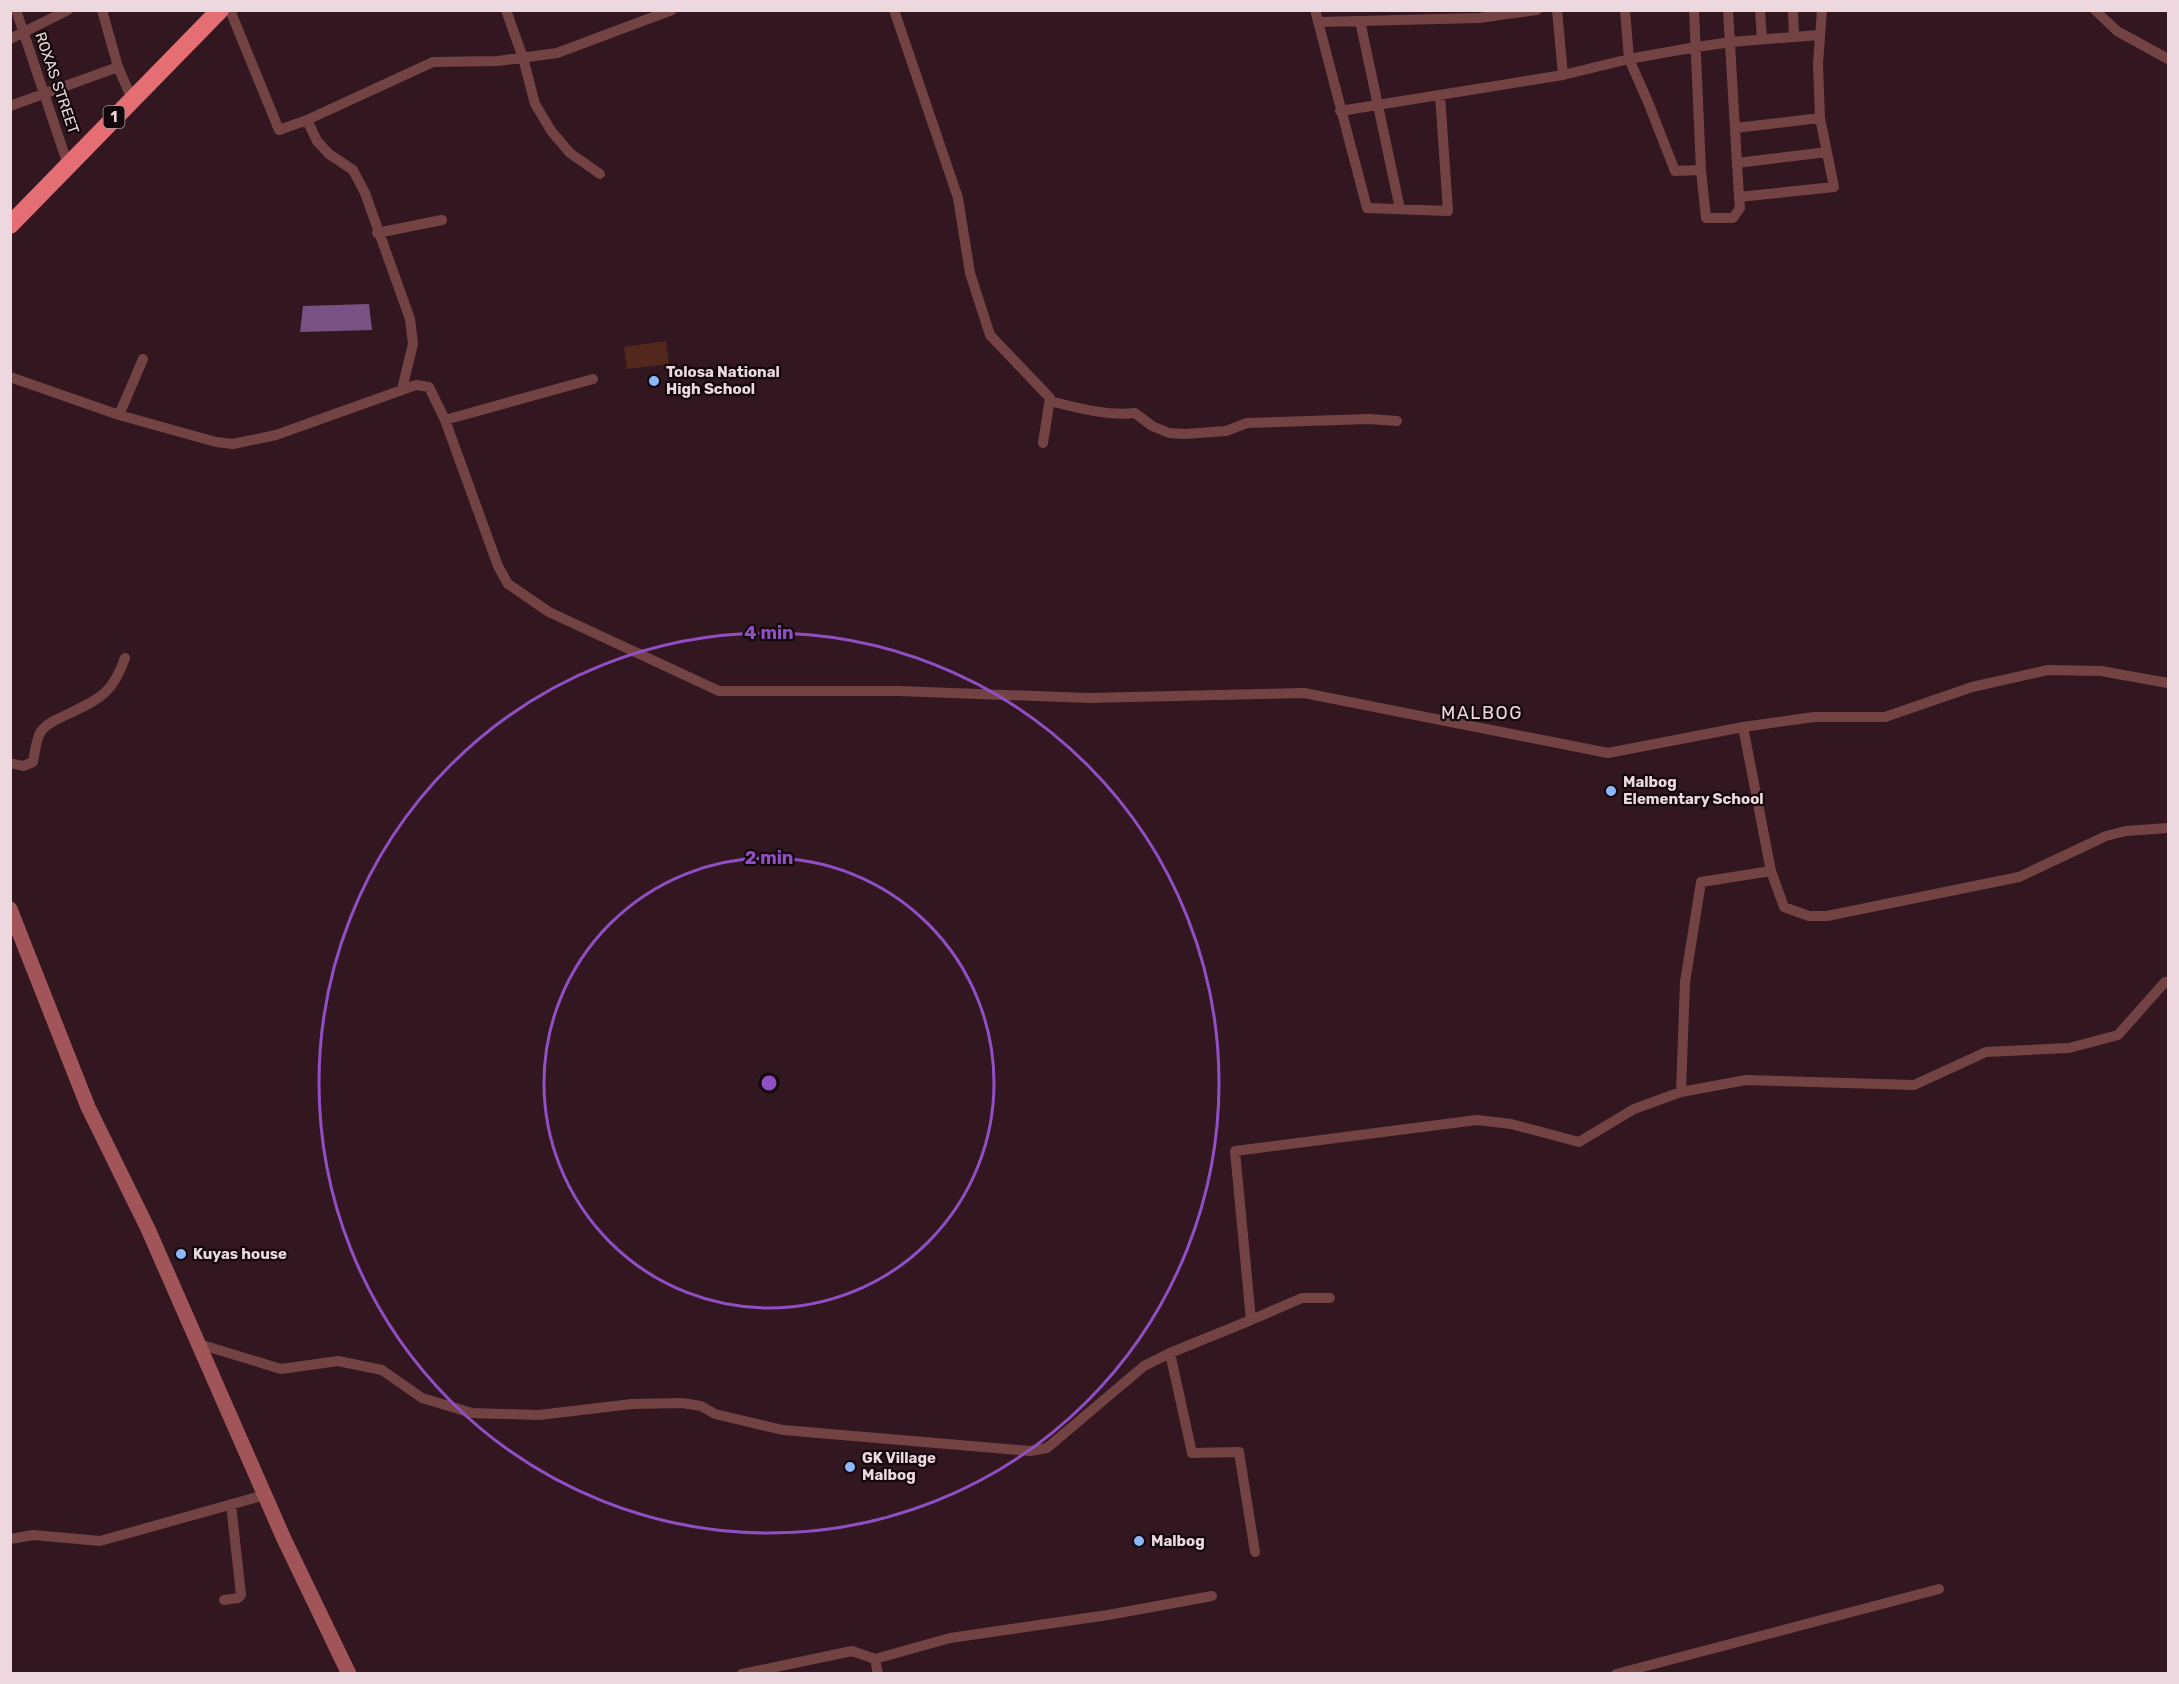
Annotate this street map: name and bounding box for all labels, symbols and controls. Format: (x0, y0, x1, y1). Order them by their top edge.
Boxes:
street label: ROXAS STREET (31, 30, 83, 137)
road number: 1 (104, 106, 124, 128)
place label: Tolosa National High School (666, 363, 780, 398)
marker: Tolosa National High School (647, 374, 661, 388)
text: 4 min (744, 622, 794, 644)
district label: MALBOG (1441, 702, 1523, 724)
place label: Malbog Elementary School (1623, 773, 1764, 808)
marker: Malbog Elementary School (1604, 784, 1618, 798)
text: 2 min (745, 847, 793, 869)
centre of rings (759, 1073, 779, 1093)
place label: Kuyas house (193, 1245, 287, 1263)
marker: Kuyas house (174, 1247, 188, 1261)
place label: GK Village Malbog (862, 1449, 936, 1484)
marker: GK Village Malbog (843, 1460, 857, 1474)
place label: Malbog (1151, 1532, 1205, 1550)
marker: Malbog (1132, 1534, 1146, 1548)

